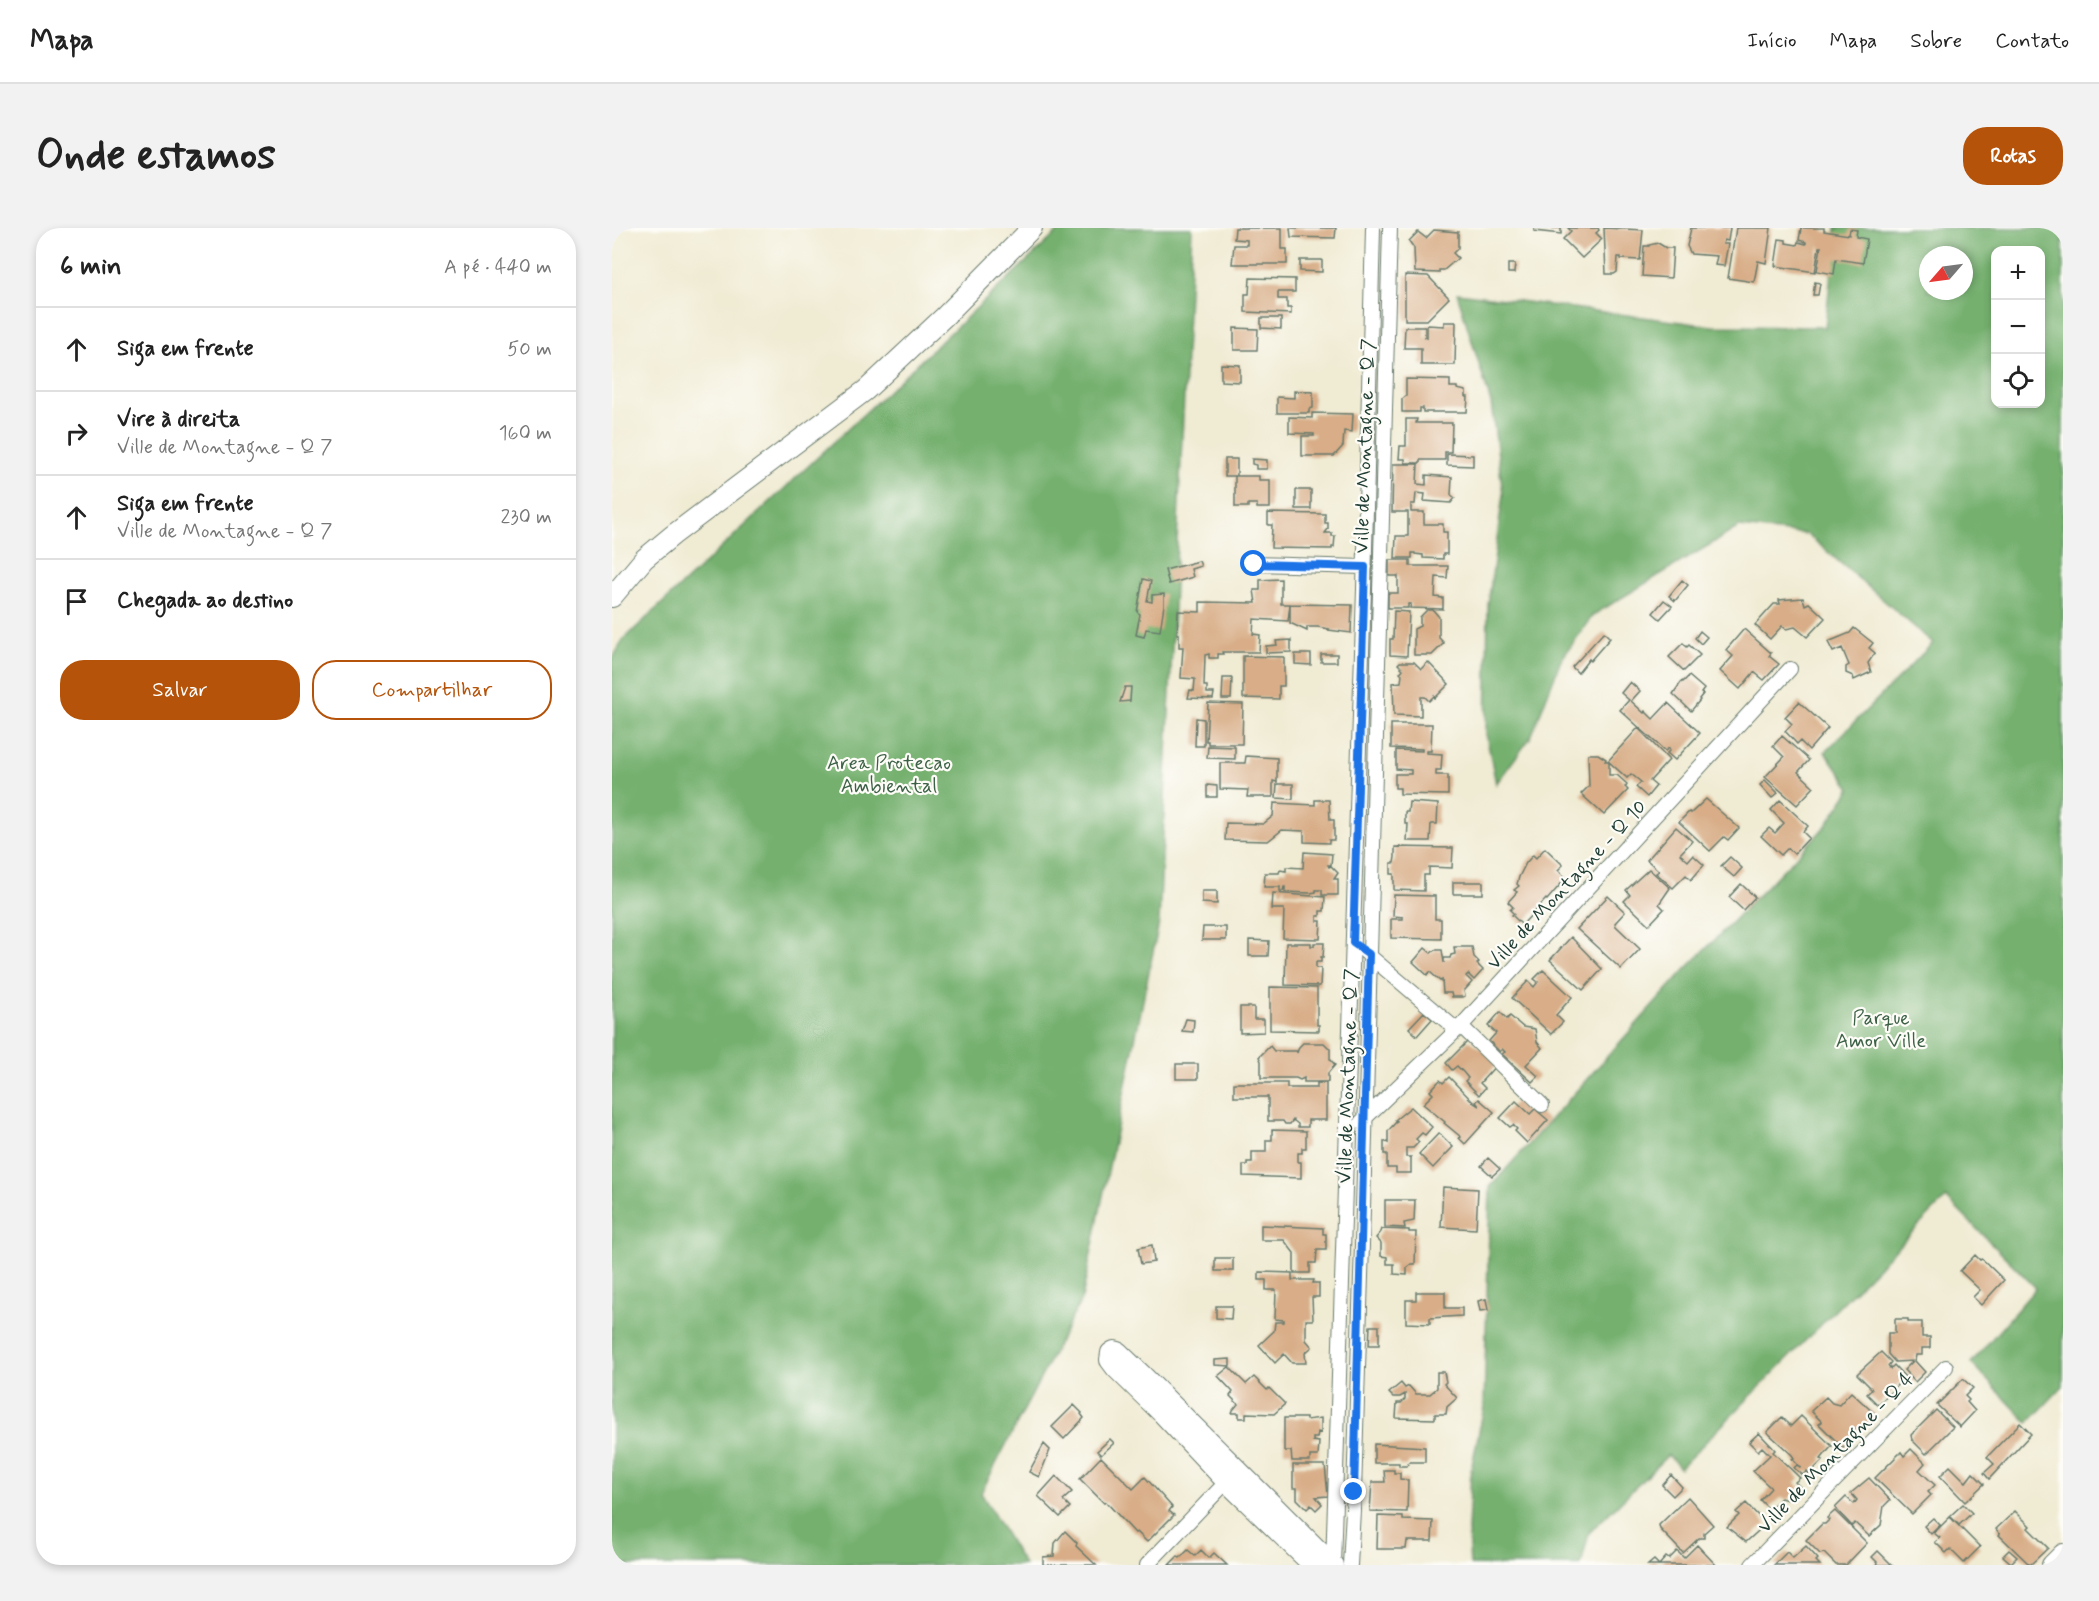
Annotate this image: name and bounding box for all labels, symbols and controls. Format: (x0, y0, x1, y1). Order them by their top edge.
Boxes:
text: Mapa (30, 23, 94, 60)
text: Início (1747, 27, 1797, 55)
text: Mapa (1830, 27, 1877, 55)
text: Sobre (1910, 27, 1962, 55)
text: Contato (1995, 27, 2069, 55)
button: Rotas (1963, 127, 2063, 185)
text: Onde estamos (36, 129, 276, 184)
north arrow (1919, 246, 1973, 300)
map controls (1991, 246, 2045, 408)
button: + (1991, 246, 2045, 300)
text: 6 min (60, 250, 122, 284)
text: A pé · 440 m (444, 254, 552, 281)
button: − (1991, 300, 2045, 354)
icon: ahead (60, 333, 93, 366)
text: Siga em frente (117, 335, 254, 363)
text: 50 m (507, 336, 552, 363)
street label: Ville de Montagne - Q 7 (1348, 338, 1385, 554)
button: locate (1991, 354, 2045, 408)
text: Vire à direita (117, 406, 240, 434)
icon: right (60, 417, 93, 450)
text: 160 m (499, 420, 552, 447)
text: Ville de Montagne - Q 7 (117, 434, 332, 461)
text: Siga em frente (117, 490, 254, 518)
icon: ahead (60, 501, 93, 534)
text: 230 m (500, 504, 552, 531)
text: Ville de Montagne - Q 7 (117, 518, 332, 545)
route start (1240, 550, 1266, 576)
icon: arrive (60, 585, 93, 618)
text: Chegada ao destino (117, 587, 293, 615)
button: Salvar (60, 660, 300, 720)
button: Compartilhar (312, 660, 552, 720)
park label: Area Protecao Ambiental (827, 750, 951, 800)
street label: Ville de Montagne - Q 10 (1481, 794, 1655, 977)
street label: Ville de Montagne - Q 7 (1331, 968, 1368, 1184)
park label: Parque Amor Ville (1836, 1005, 1926, 1055)
street label: Ville de Montagne - Q 4 (1752, 1366, 1922, 1541)
route end (1340, 1478, 1366, 1504)

